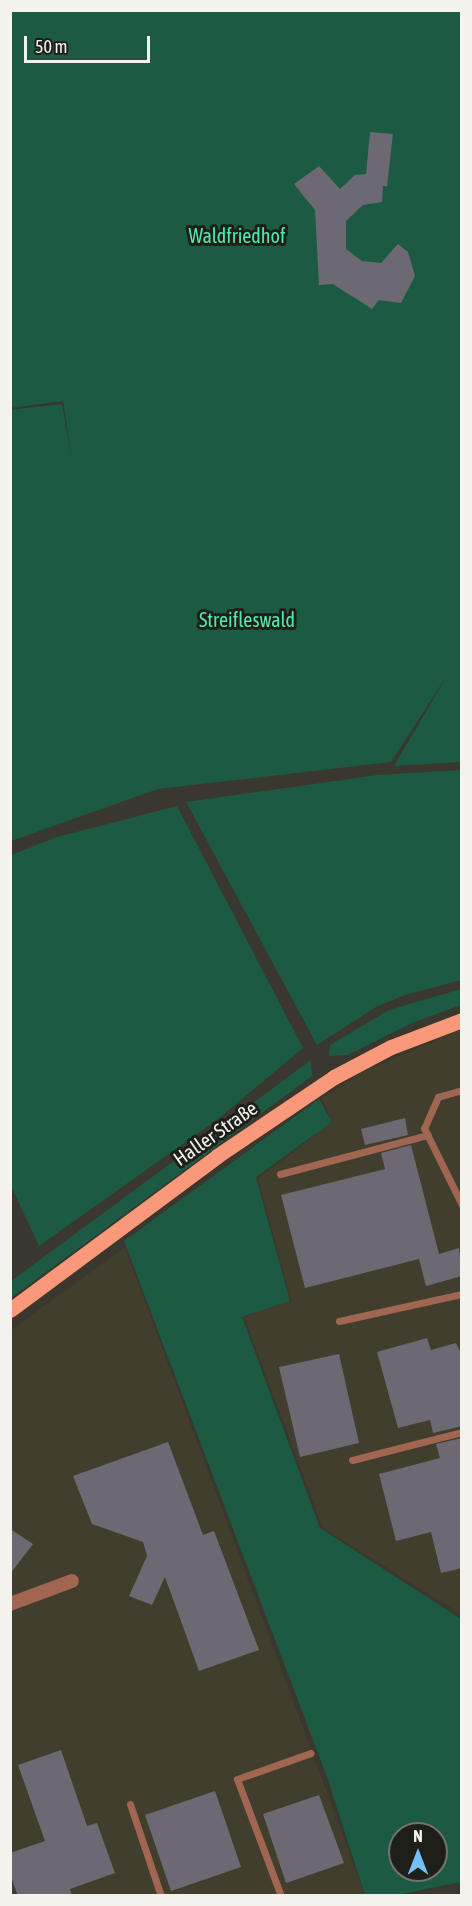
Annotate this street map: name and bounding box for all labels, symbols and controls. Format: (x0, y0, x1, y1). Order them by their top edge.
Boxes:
scale bar (27, 24, 153, 62)
text: 50 m (35, 36, 67, 57)
park label: Waldfriedhof (189, 223, 285, 247)
park label: Streifleswald (199, 607, 295, 631)
street label: Haller Straße (169, 1096, 261, 1170)
north arrow (388, 1822, 448, 1882)
text: N (413, 1827, 423, 1845)

